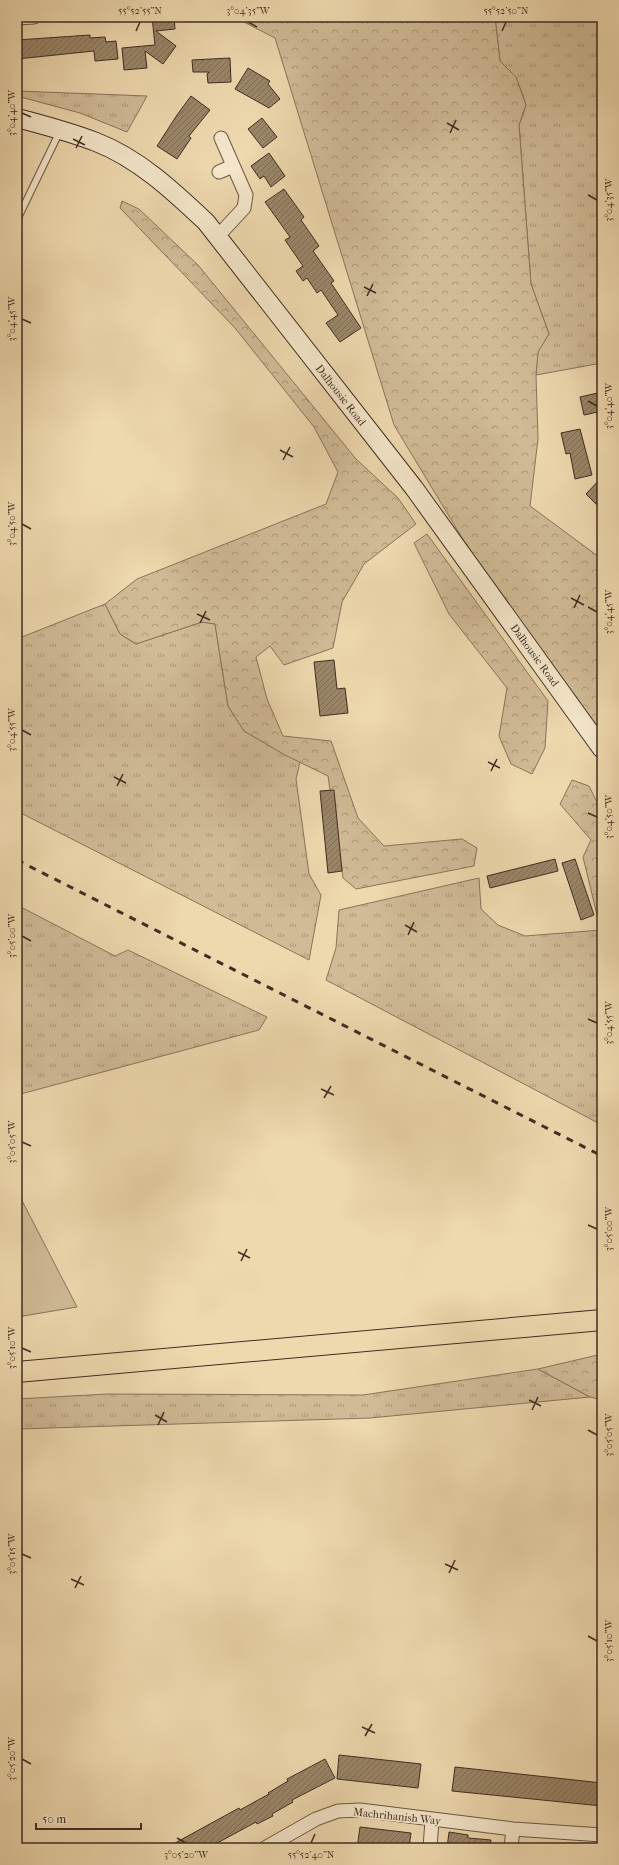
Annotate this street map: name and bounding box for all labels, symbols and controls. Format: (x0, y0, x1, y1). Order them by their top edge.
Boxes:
text: 55°52'55"N (118, 5, 162, 17)
text: 3°04'35"W (226, 5, 271, 17)
text: 55°52'50"N (483, 5, 529, 17)
text: 3°04'40"W (6, 89, 18, 136)
text: 3°04'35"W (603, 177, 615, 222)
text: 3°04'45"W (6, 295, 18, 341)
street label: Dalhousie Road (313, 362, 369, 429)
text: 3°04'40"W (603, 382, 615, 429)
text: 3°04'50"W (6, 500, 18, 546)
text: 3°04'45"W (603, 588, 615, 634)
street label: Dalhousie Road (508, 622, 562, 690)
text: 3°04'55"W (6, 707, 18, 752)
text: 3°04'50"W (603, 793, 615, 839)
text: 3°05'00"W (6, 913, 18, 958)
text: 3°04'55"W (603, 1000, 615, 1045)
text: 3°05'05"W (6, 1119, 18, 1164)
text: 3°05'00"W (603, 1206, 615, 1251)
text: 3°05'10"W (6, 1326, 18, 1369)
text: 3°05'05"W (603, 1412, 615, 1457)
text: 3°05'15"W (6, 1532, 18, 1575)
text: 3°05'10"W (603, 1619, 615, 1662)
text: 3°05'20"W (6, 1736, 18, 1781)
scale bar (36, 1805, 141, 1831)
street label: Machrihanish Way (352, 1805, 443, 1828)
text: 50 m (42, 1812, 66, 1826)
text: 3°05'20"W (164, 1849, 209, 1861)
text: 55°52'40"N (288, 1849, 335, 1861)

